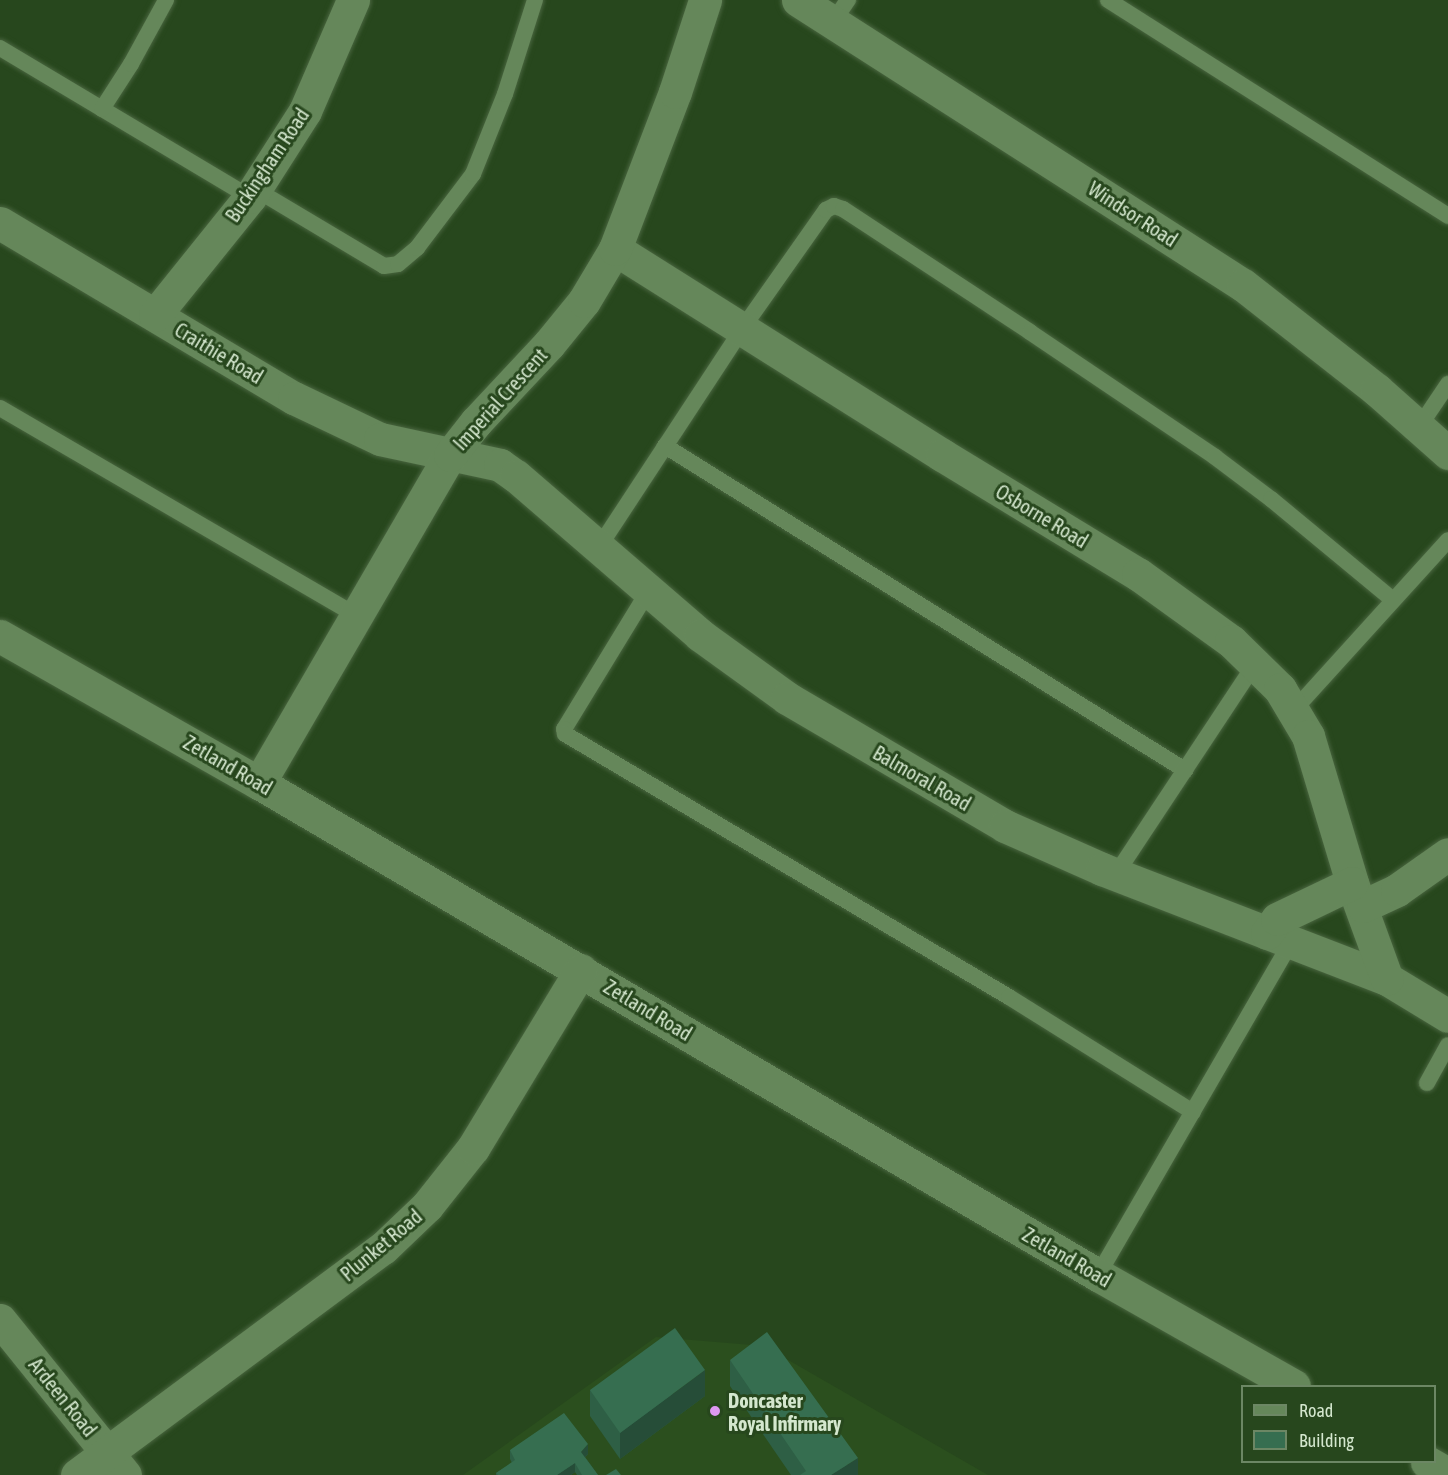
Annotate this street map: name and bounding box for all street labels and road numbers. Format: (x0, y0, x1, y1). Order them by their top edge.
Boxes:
street label: Buckingham Road (220, 104, 314, 226)
street label: Windsor Road (1084, 176, 1182, 252)
street label: Craithie Road (171, 317, 267, 389)
street label: Imperial Crescent (448, 343, 552, 455)
street label: Osborne Road (992, 479, 1092, 553)
street label: Zetland Road (179, 730, 277, 800)
street label: Balmoral Road (869, 740, 975, 816)
street label: Zetland Road (600, 974, 696, 1046)
street label: Plunket Road (336, 1204, 426, 1286)
street label: Zetland Road (1018, 1222, 1116, 1292)
street label: Ardeen Road (24, 1353, 102, 1441)

